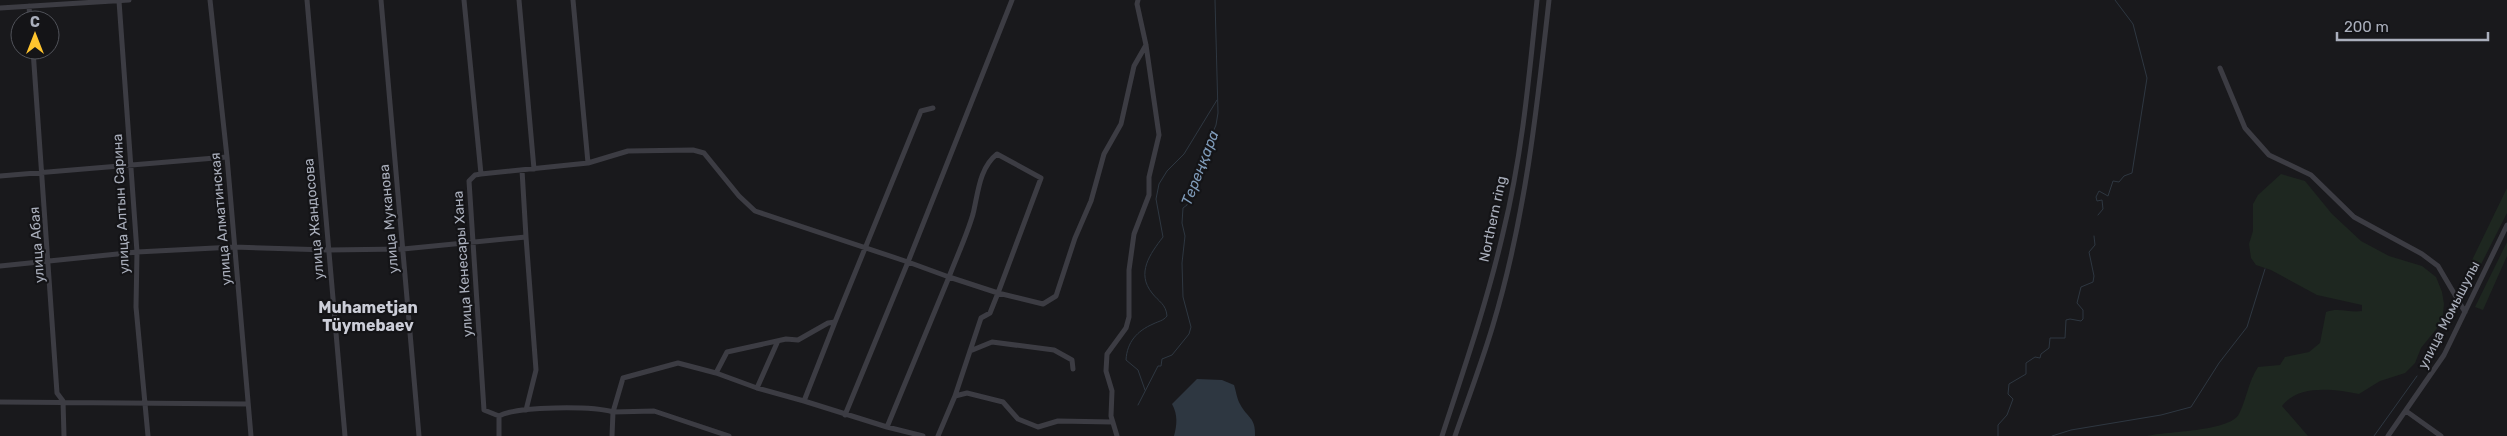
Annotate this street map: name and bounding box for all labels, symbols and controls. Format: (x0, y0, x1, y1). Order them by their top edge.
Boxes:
north arrow (10, 10, 60, 60)
scale bar (2337, 10, 2488, 42)
text: С (30, 14, 40, 31)
text: 200 m (2344, 18, 2389, 36)
water label: Тереңқара (1177, 128, 1223, 208)
street label: улица Алтын Сарина (109, 133, 133, 275)
street label: улица Алматинская (207, 152, 235, 286)
street label: улица Жандосова (300, 158, 328, 280)
street label: улица Муканова (376, 164, 402, 274)
street label: Northern ring (1476, 174, 1510, 264)
street label: улица Кенесары Хана (449, 190, 477, 338)
street label: улица Абая (26, 206, 48, 284)
street label: улица Момышулы (2415, 258, 2483, 372)
district label: Muhametjan Tüymebaev (318, 298, 418, 335)

